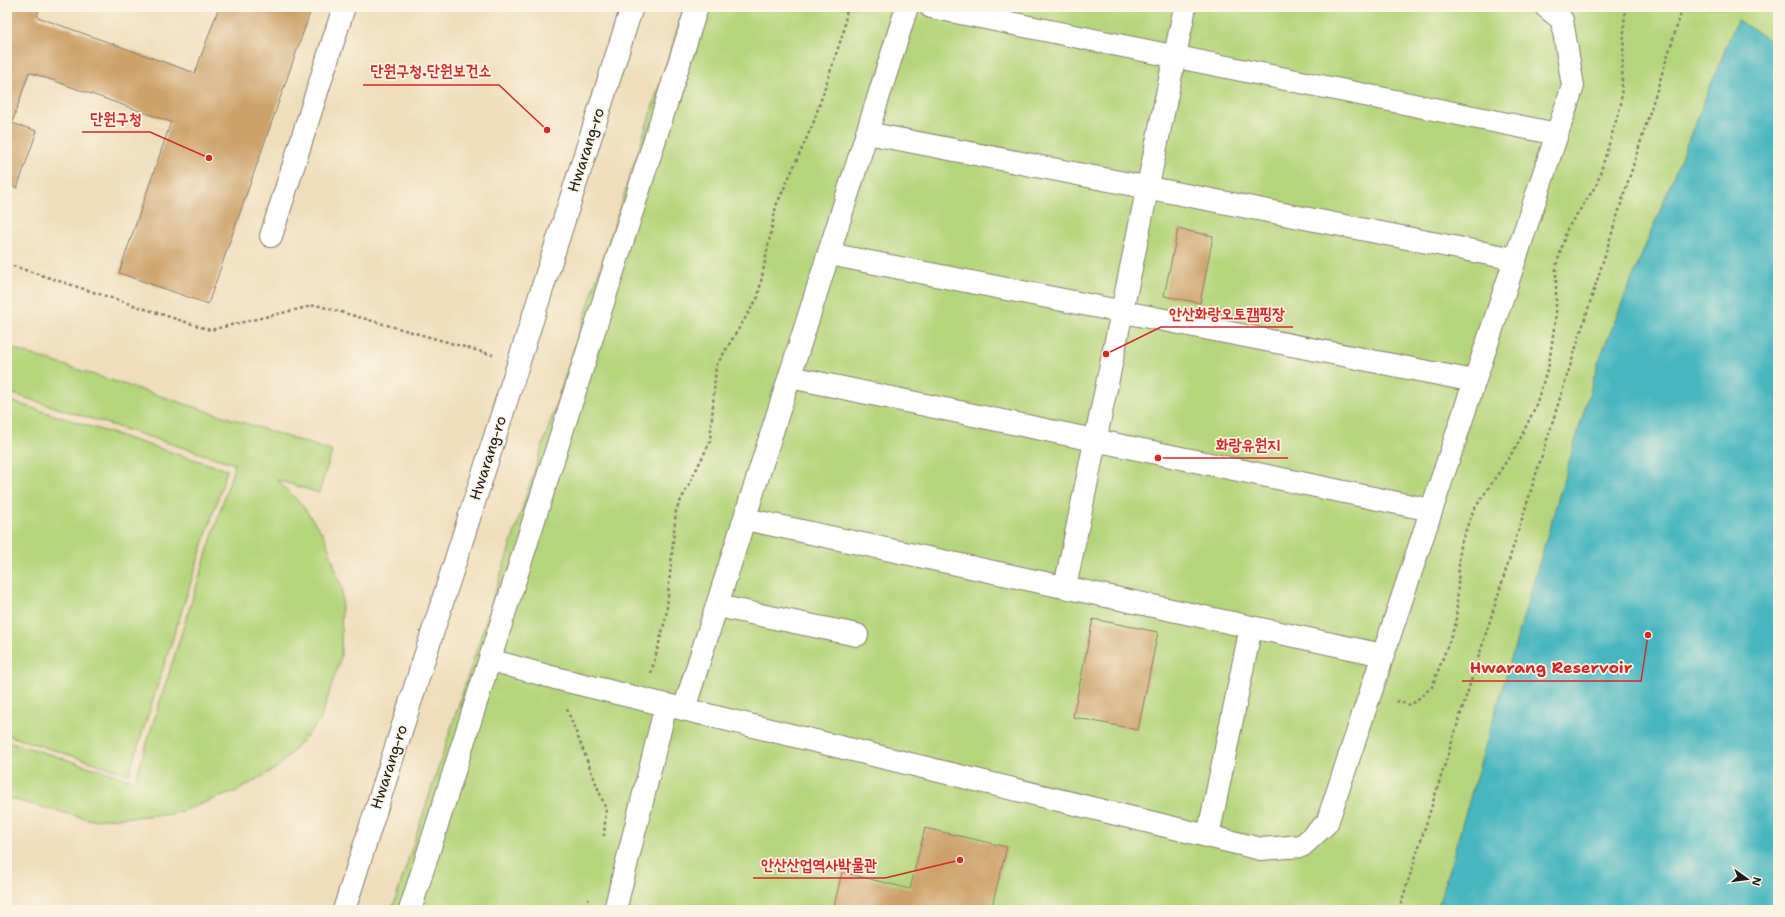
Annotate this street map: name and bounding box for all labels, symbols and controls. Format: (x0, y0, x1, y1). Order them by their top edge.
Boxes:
callout: 단원구청.단원보건소 (363, 57, 499, 85)
text: 단원구청.단원보건소 (371, 60, 492, 81)
callout: 단원구청 (82, 104, 150, 132)
street label: Hwarang-ro (563, 105, 609, 195)
text: 단원구청 (90, 108, 142, 129)
callout: 안산화랑오토캠핑장 (1161, 299, 1293, 327)
text: 안산화랑오토캠핑장 (1169, 303, 1285, 324)
street label: Hwarang-ro (465, 413, 511, 503)
callout: 화랑유원지 (1208, 430, 1288, 458)
text: 화랑유원지 (1216, 434, 1280, 455)
callout: Hwarang Reservoir (1462, 653, 1641, 681)
text: Hwarang Reservoir (1470, 657, 1633, 678)
street label: Hwarang-ro (366, 722, 412, 812)
callout: 안산산업역사박물관 (753, 850, 885, 878)
text: 안산산업역사박물관 (761, 854, 877, 875)
north arrow (1727, 859, 1767, 899)
text: N (1748, 875, 1765, 888)

